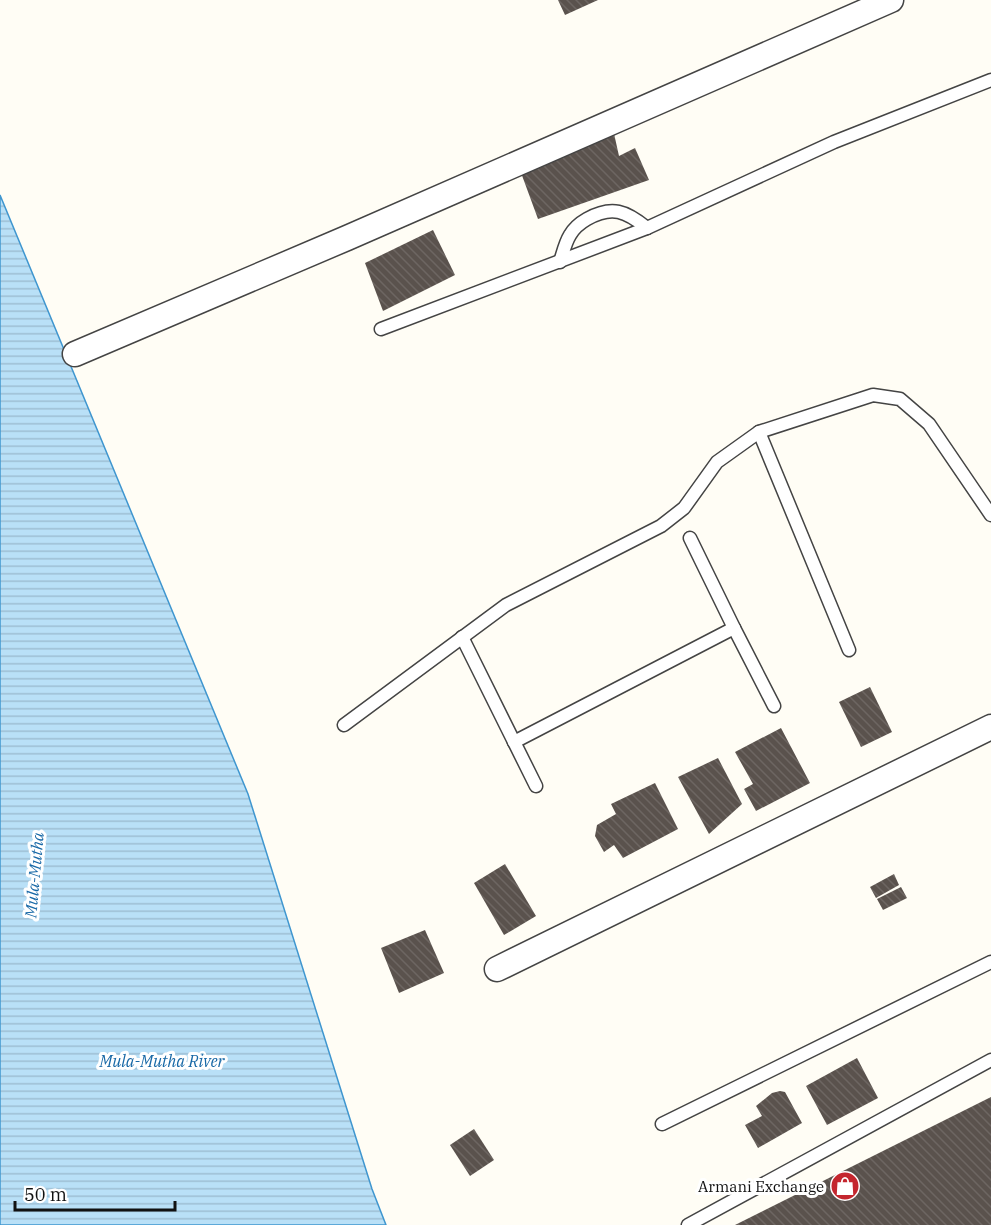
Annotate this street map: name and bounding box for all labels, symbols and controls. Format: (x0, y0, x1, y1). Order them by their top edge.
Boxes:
water label: Mula-Mutha (20, 831, 48, 920)
water label: Mula-Mutha River (98, 1051, 226, 1071)
shop icon: Armani Exchange (829, 1170, 861, 1202)
scale bar (15, 1174, 176, 1212)
place label: Armani Exchange (698, 1177, 824, 1196)
text: 50 m (24, 1183, 67, 1206)

